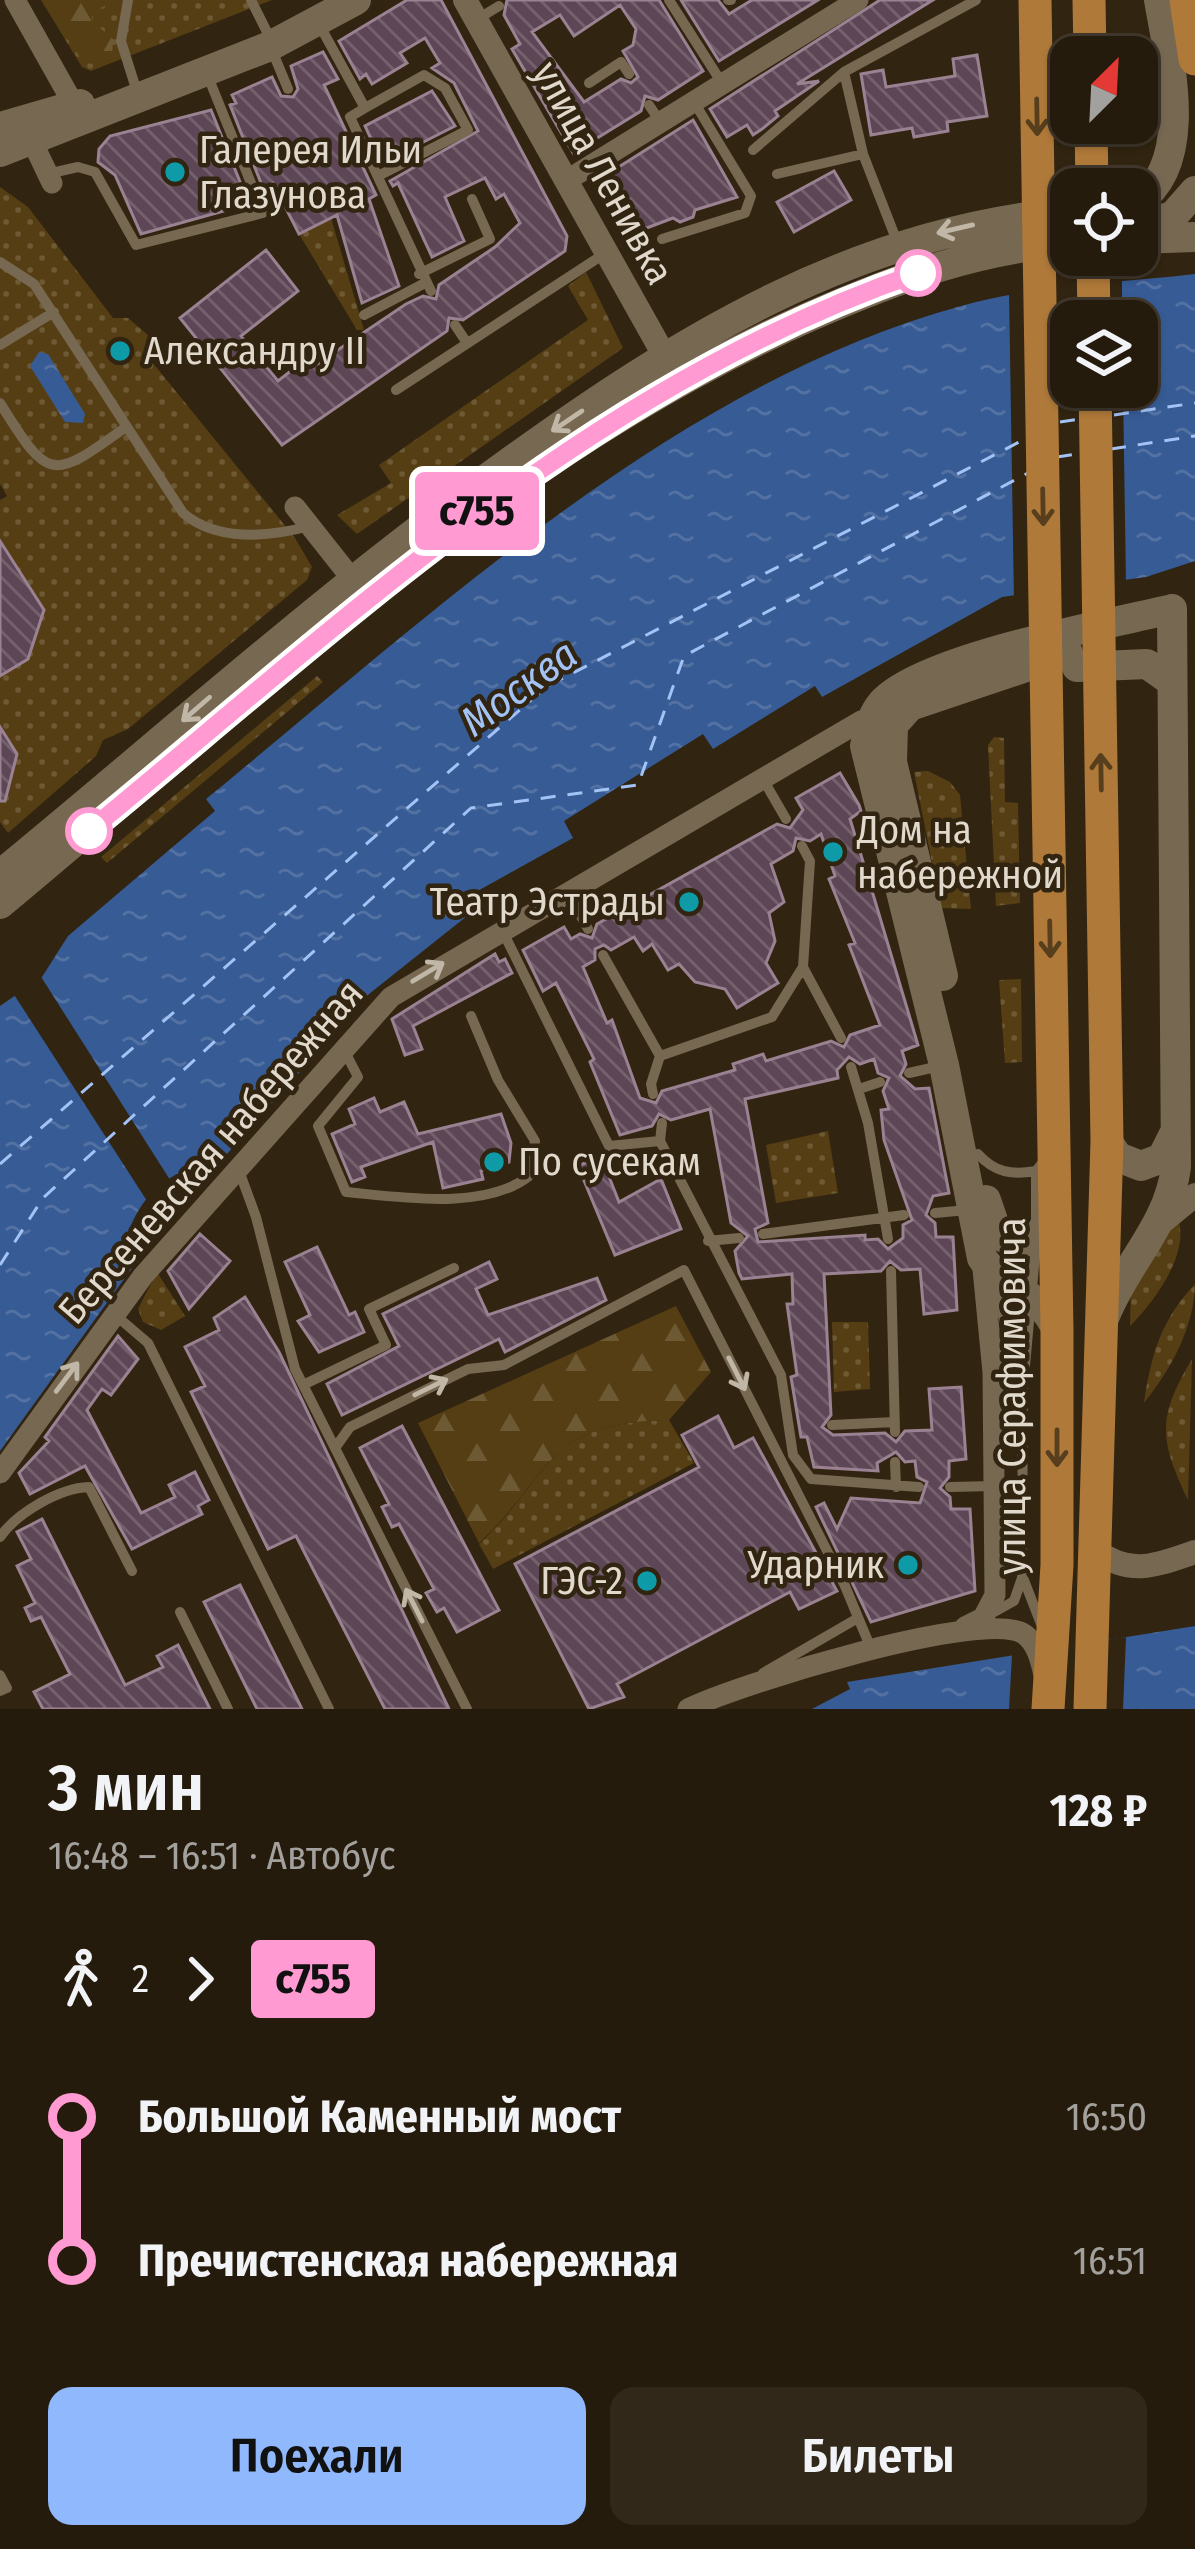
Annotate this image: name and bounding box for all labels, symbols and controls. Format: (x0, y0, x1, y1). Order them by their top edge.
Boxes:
north arrow (1050, 36, 1158, 144)
map controls (1050, 36, 1158, 408)
street label: улица Ленивка (523, 54, 683, 292)
one-way arrow (1026, 97, 1048, 136)
place label: Галерея Ильи Глазунова (199, 127, 422, 218)
marker: Галерея Ильи Глазунова (162, 159, 188, 185)
button: locate (1050, 168, 1158, 276)
one-way arrow (937, 219, 975, 241)
unlabelled marker (896, 251, 940, 295)
button: layers (1050, 300, 1158, 408)
place label: Александру II (144, 328, 365, 374)
marker: Александру II (107, 338, 133, 364)
one-way arrow (551, 408, 585, 433)
line badge: с755 (393, 472, 561, 550)
text: с755 (439, 486, 515, 536)
one-way arrow (1032, 487, 1054, 526)
water label: Москва (451, 629, 587, 747)
one-way arrow (181, 695, 212, 722)
one-way arrow (1090, 753, 1112, 792)
place label: Дом на набережной (856, 807, 1063, 898)
unlabelled marker (67, 809, 111, 853)
marker: Дом на набережной (820, 839, 846, 865)
place label: Театр Эстрады (430, 879, 665, 925)
marker: Театр Эстрады (676, 889, 702, 915)
one-way arrow (1038, 919, 1061, 958)
one-way arrow (410, 960, 444, 984)
street label: Берсеневская набережная (49, 971, 373, 1333)
place label: По сусекам (518, 1139, 701, 1185)
marker: По сусекам (481, 1149, 507, 1175)
street label: улица Серафимовича (989, 1217, 1035, 1575)
one-way arrow (726, 1356, 749, 1392)
one-way arrow (53, 1362, 79, 1394)
one-way arrow (412, 1375, 448, 1397)
one-way arrow (1046, 1428, 1068, 1467)
place label: Ударник (746, 1542, 884, 1588)
marker: Ударник (895, 1552, 921, 1578)
place label: ГЭС-2 (540, 1558, 623, 1604)
marker: ГЭС-2 (634, 1568, 660, 1594)
one-way arrow (402, 1588, 425, 1623)
text: 3 мин (48, 1748, 204, 1827)
text: 128 ₽ (1050, 1784, 1147, 1838)
text: 16:48 – 16:51 · Автобус (48, 1833, 395, 1879)
icon: walk (48, 1946, 114, 2012)
icon: forward (167, 1946, 233, 2012)
text: с755 (275, 1954, 351, 2004)
text: 2 (132, 1956, 149, 2002)
text: Большой Каменный мост (138, 2090, 621, 2144)
text: 16:50 (1066, 2094, 1147, 2140)
text: Пречистенская набережная (138, 2234, 678, 2288)
text: 16:51 (1073, 2238, 1147, 2284)
button: Поехали (48, 2387, 586, 2525)
button: Билеты (610, 2387, 1147, 2525)

